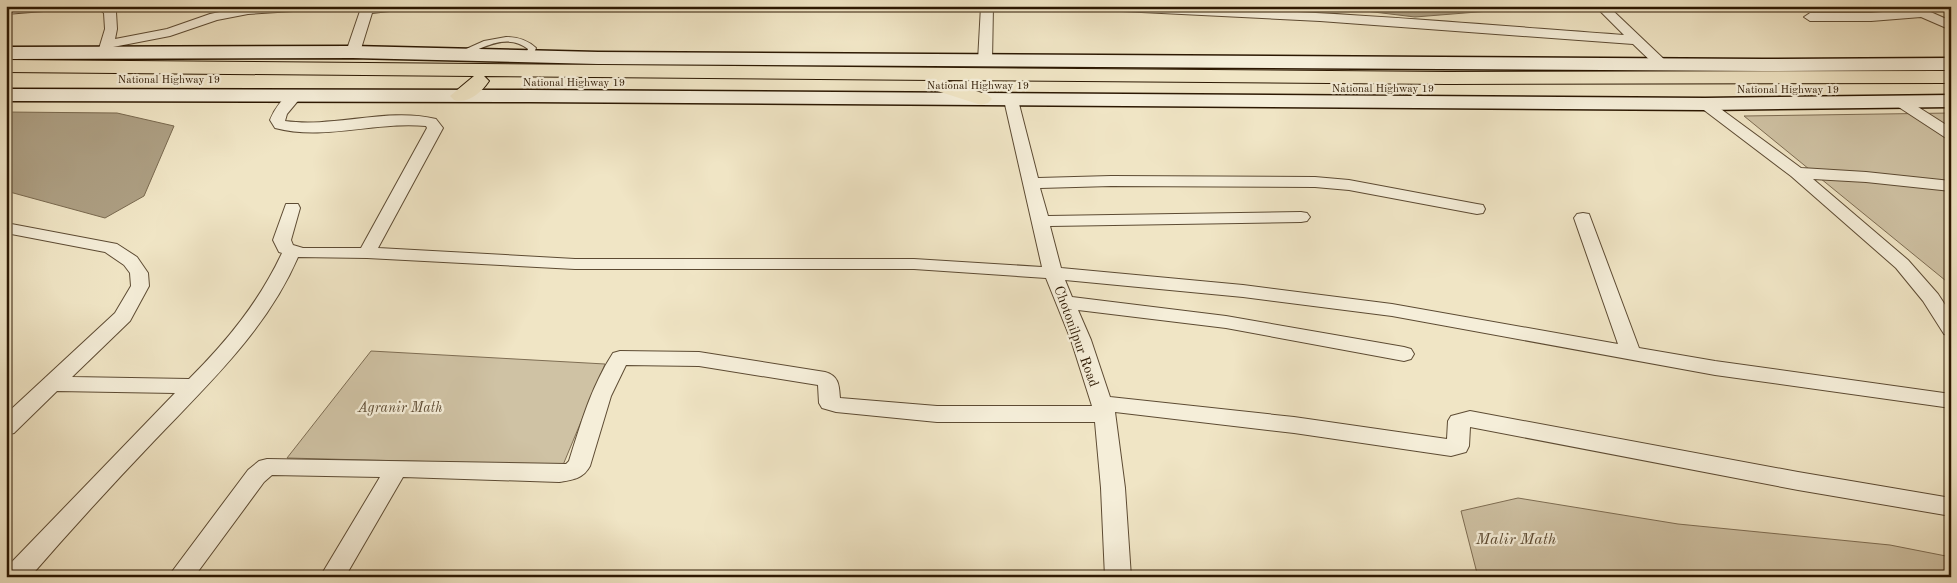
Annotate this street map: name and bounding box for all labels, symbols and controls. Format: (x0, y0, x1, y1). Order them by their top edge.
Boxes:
street label: National Highway 19 (118, 75, 220, 86)
street label: National Highway 19 (523, 78, 625, 89)
street label: National Highway 19 (927, 81, 1029, 92)
street label: National Highway 19 (1332, 84, 1434, 95)
street label: National Highway 19 (1737, 85, 1839, 96)
street label: Chotonilpur Road (1051, 284, 1101, 389)
park label: Agranir Math (357, 401, 442, 416)
park label: Malir Math (1475, 532, 1556, 548)

